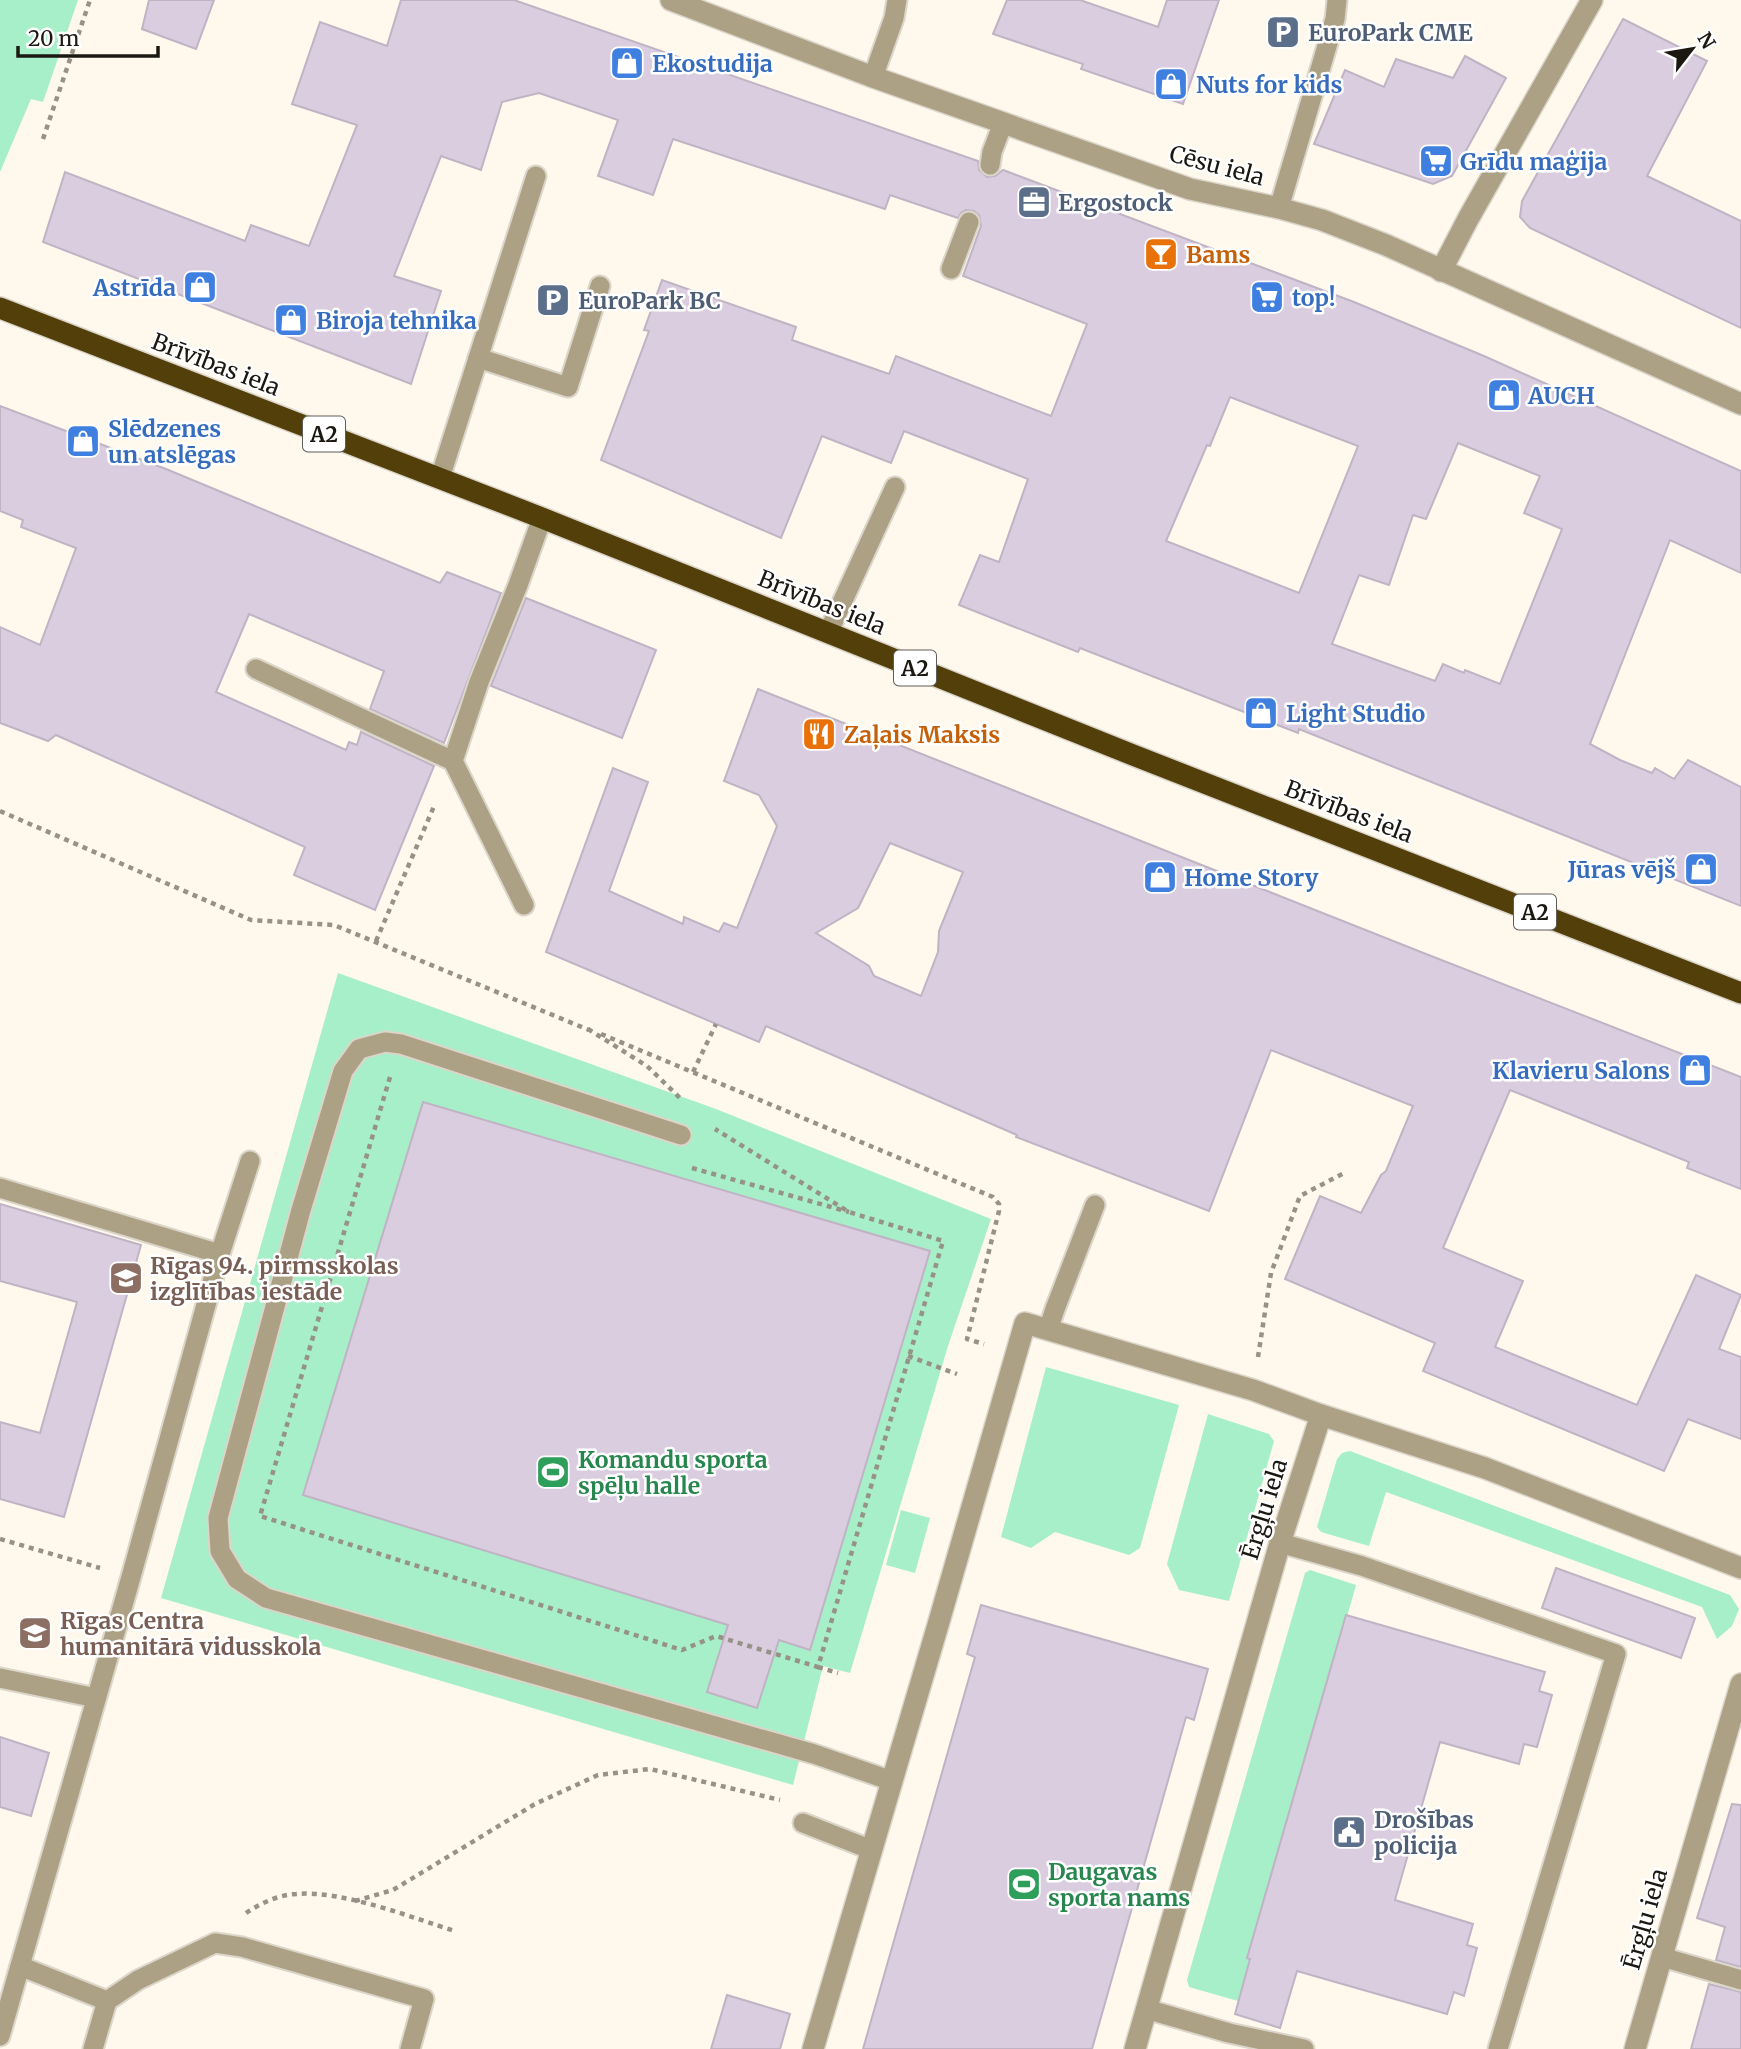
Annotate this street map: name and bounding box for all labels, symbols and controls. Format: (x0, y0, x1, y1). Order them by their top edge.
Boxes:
parking icon: EuroPark CME (1264, 13, 1302, 51)
scale bar (18, 14, 158, 58)
north arrow (1657, 14, 1727, 84)
place label: EuroPark CME (1308, 18, 1473, 47)
text: 20 m (28, 25, 80, 52)
text: N (1692, 28, 1721, 53)
shop icon: Ekostudija (608, 44, 646, 82)
place label: Ekostudija (652, 49, 773, 78)
shop icon: Nuts for kids (1152, 65, 1190, 103)
place label: Nuts for kids (1196, 70, 1342, 99)
street label: Cēsu iela (1166, 138, 1268, 192)
supermarket icon: Grīdu maģija (1417, 142, 1455, 180)
place label: Grīdu maģija (1460, 147, 1608, 176)
office icon: Ergostock (1015, 183, 1053, 221)
place label: Ergostock (1058, 188, 1173, 217)
bar icon: Bams (1142, 235, 1180, 273)
place label: Bams (1186, 240, 1250, 269)
shop icon: Astrīda (181, 268, 219, 306)
place label: Astrīda (92, 273, 176, 302)
supermarket icon: top! (1248, 278, 1286, 316)
parking icon: EuroPark BC (534, 281, 572, 319)
place label: top! (1292, 283, 1336, 312)
place label: EuroPark BC (578, 286, 721, 315)
shop icon: Biroja tehnika (272, 301, 310, 339)
place label: Biroja tehnika (316, 306, 477, 335)
street label: Brīvības iela (148, 326, 284, 402)
shop icon: AUCH (1485, 376, 1523, 414)
place label: AUCH (1527, 381, 1595, 410)
place label: Slēdzenes un atslēgas (108, 414, 236, 469)
road number: A2 (303, 416, 345, 452)
shop icon: Slēdzenes un atslēgas (64, 422, 102, 460)
street label: Brīvības iela (754, 563, 890, 641)
road number: A2 (894, 650, 936, 686)
shop icon: Light Studio (1242, 694, 1280, 732)
place label: Light Studio (1286, 699, 1426, 728)
restaurant icon: Zaļais Maksis (800, 715, 838, 753)
place label: Zaļais Maksis (844, 720, 1000, 750)
street label: Brīvības iela (1281, 773, 1417, 849)
shop icon: Jūras vējš (1682, 850, 1720, 888)
place label: Jūras vējš (1567, 855, 1676, 884)
shop icon: Home Story (1141, 858, 1179, 896)
place label: Home Story (1184, 863, 1319, 892)
road number: A2 (1514, 894, 1556, 930)
shop icon: Klavieru Salons (1676, 1051, 1714, 1089)
place label: Klavieru Salons (1492, 1056, 1670, 1085)
place label: Rīgas 94. pirmsskolas izglītības iestāde (150, 1251, 399, 1306)
school or university icon: Rīgas 94. pirmsskolas izglītības iestāde (107, 1259, 145, 1297)
place label: Komandu sporta spēļu halle (578, 1445, 768, 1501)
sports icon: Komandu sporta spēļu halle (534, 1453, 572, 1491)
street label: Ērgļu iela (1235, 1455, 1294, 1563)
place label: Rīgas Centra humanitārā vidusskola (60, 1606, 321, 1661)
school or university icon: Rīgas Centra humanitārā vidusskola (16, 1614, 54, 1652)
place label: Drošības policija (1374, 1805, 1474, 1860)
public building icon: Drošības policija (1330, 1813, 1368, 1851)
place label: Daugavas sporta nams (1048, 1857, 1190, 1912)
sports icon: Daugavas sporta nams (1005, 1865, 1043, 1903)
street label: Ērgļu iela (1617, 1865, 1674, 1973)

